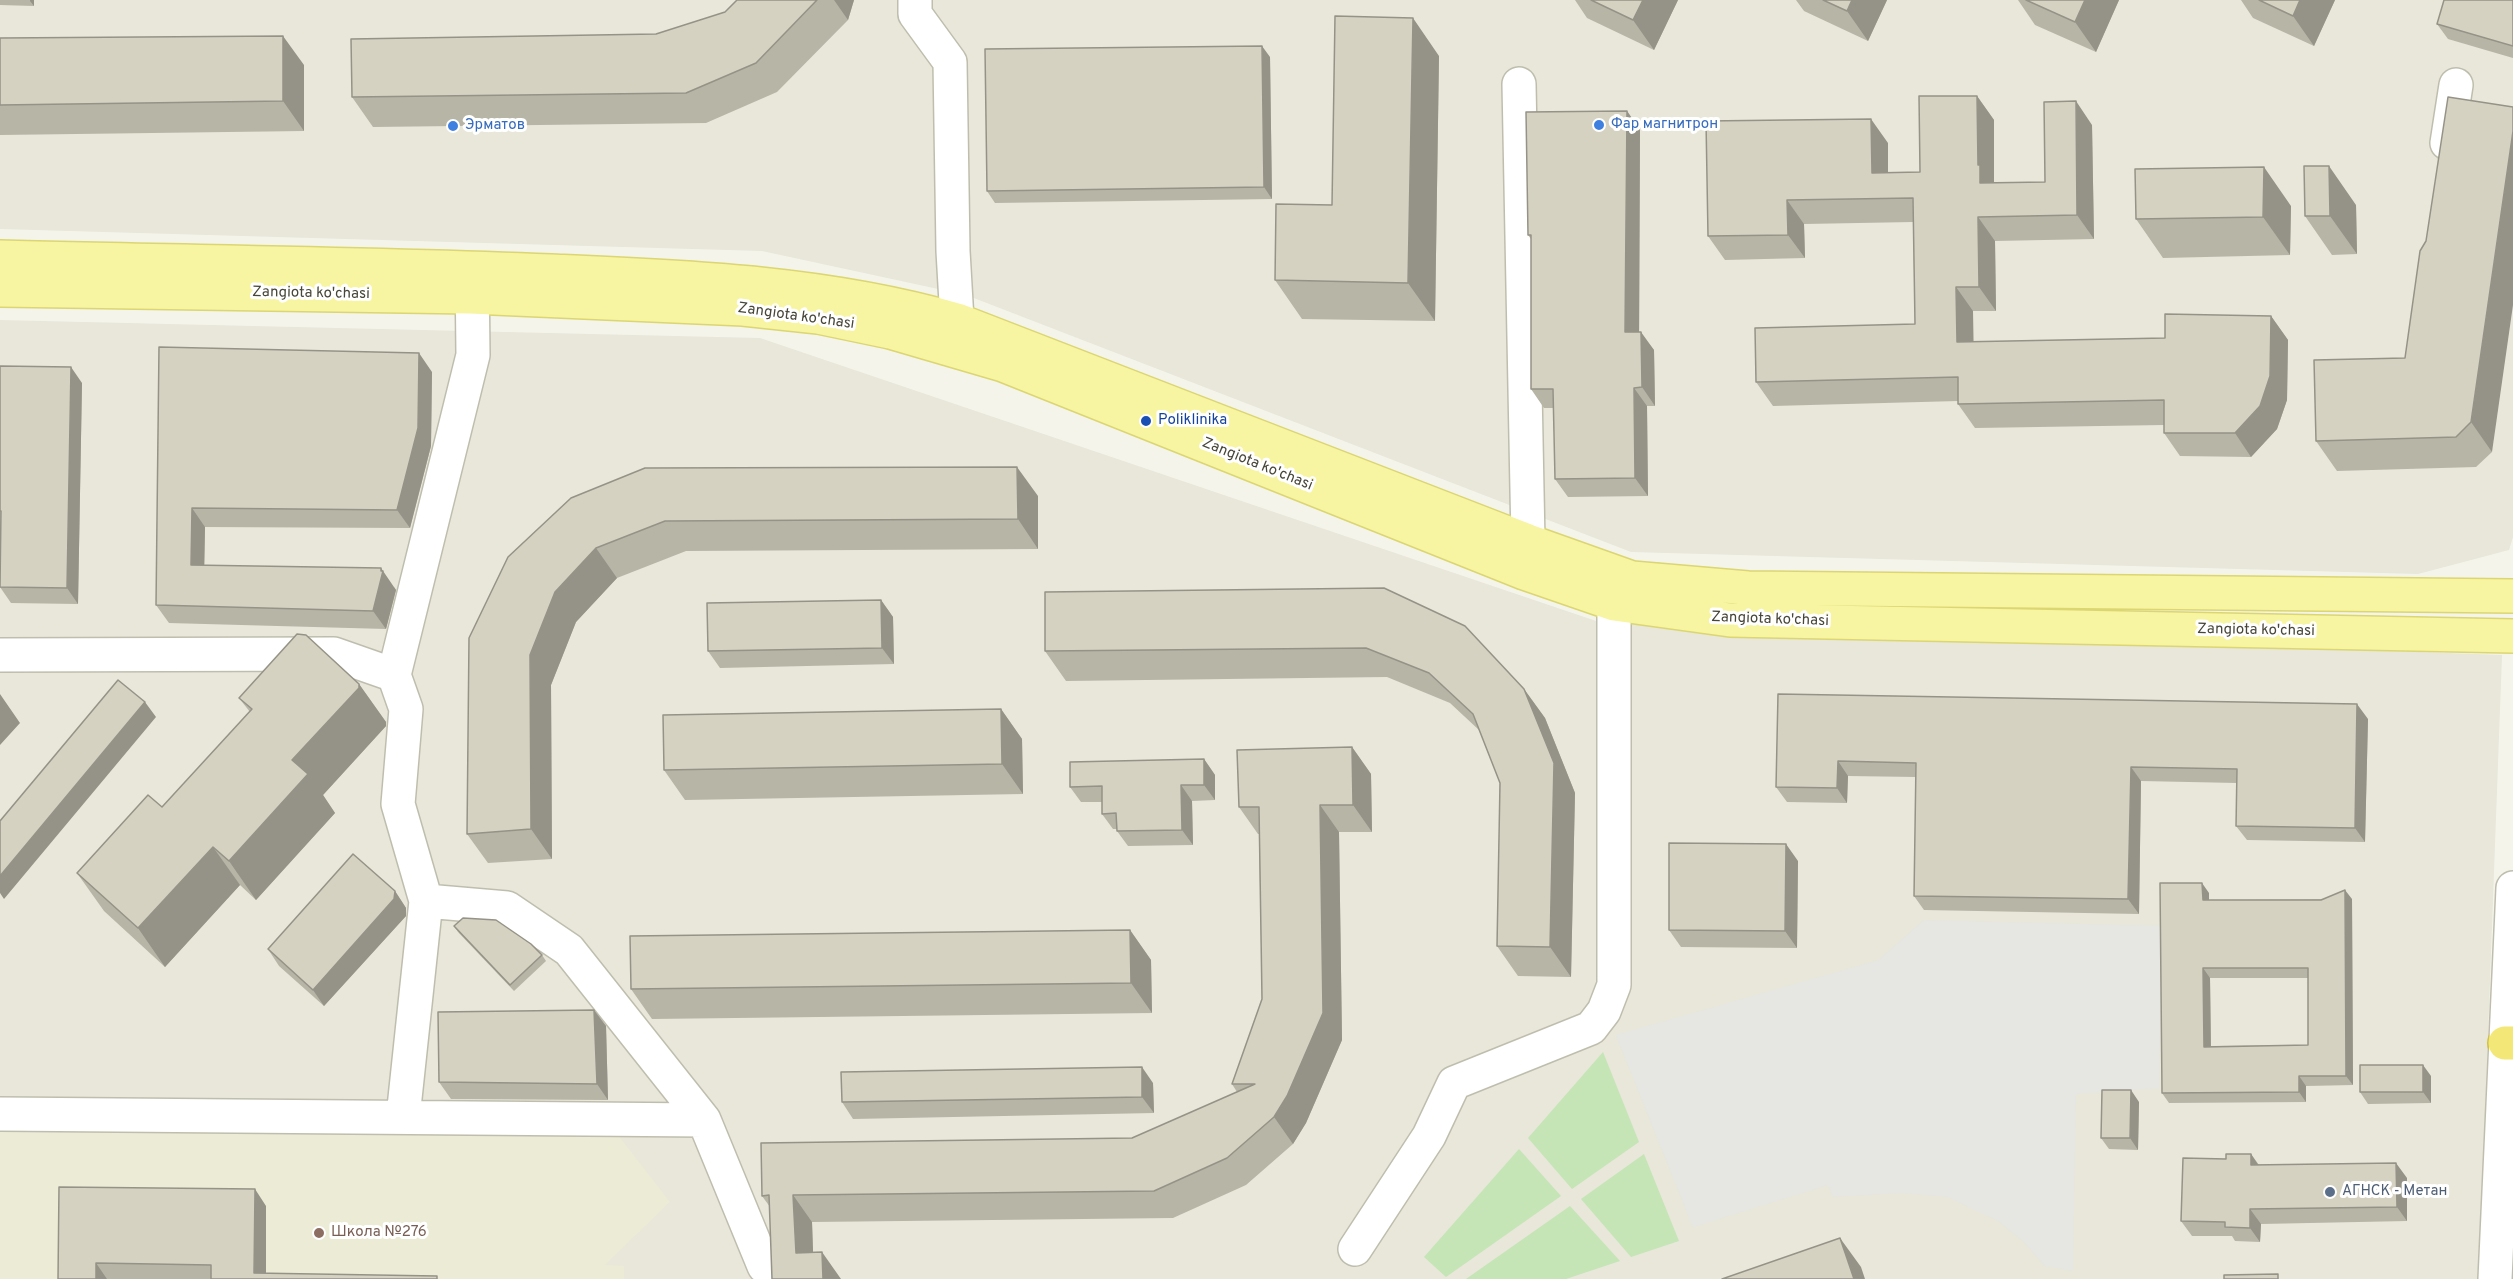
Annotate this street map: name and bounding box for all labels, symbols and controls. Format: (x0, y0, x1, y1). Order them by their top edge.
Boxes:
place label: Фар магнитрон (1611, 116, 1718, 134)
place label: Эрматов (465, 117, 525, 135)
marker: Фар магнитрон (1592, 118, 1606, 132)
marker: Эрматов (446, 119, 460, 133)
street label: Zangiota ko'chasi (252, 284, 370, 304)
street label: Zangiota ko'chasi (736, 300, 856, 334)
place label: Poliklinika (1158, 412, 1227, 430)
marker: Poliklinika (1139, 414, 1153, 428)
street label: Zangiota ko'chasi (1199, 435, 1315, 495)
street label: Zangiota ko'chasi (1711, 609, 1829, 631)
street label: Zangiota ko'chasi (2197, 621, 2315, 641)
place label: АГНСК - Метан (2342, 1183, 2447, 1201)
marker: АГНСК - Метан (2323, 1185, 2337, 1199)
place label: Школа №276 (331, 1224, 427, 1242)
marker: Школа №276 (312, 1226, 326, 1240)

